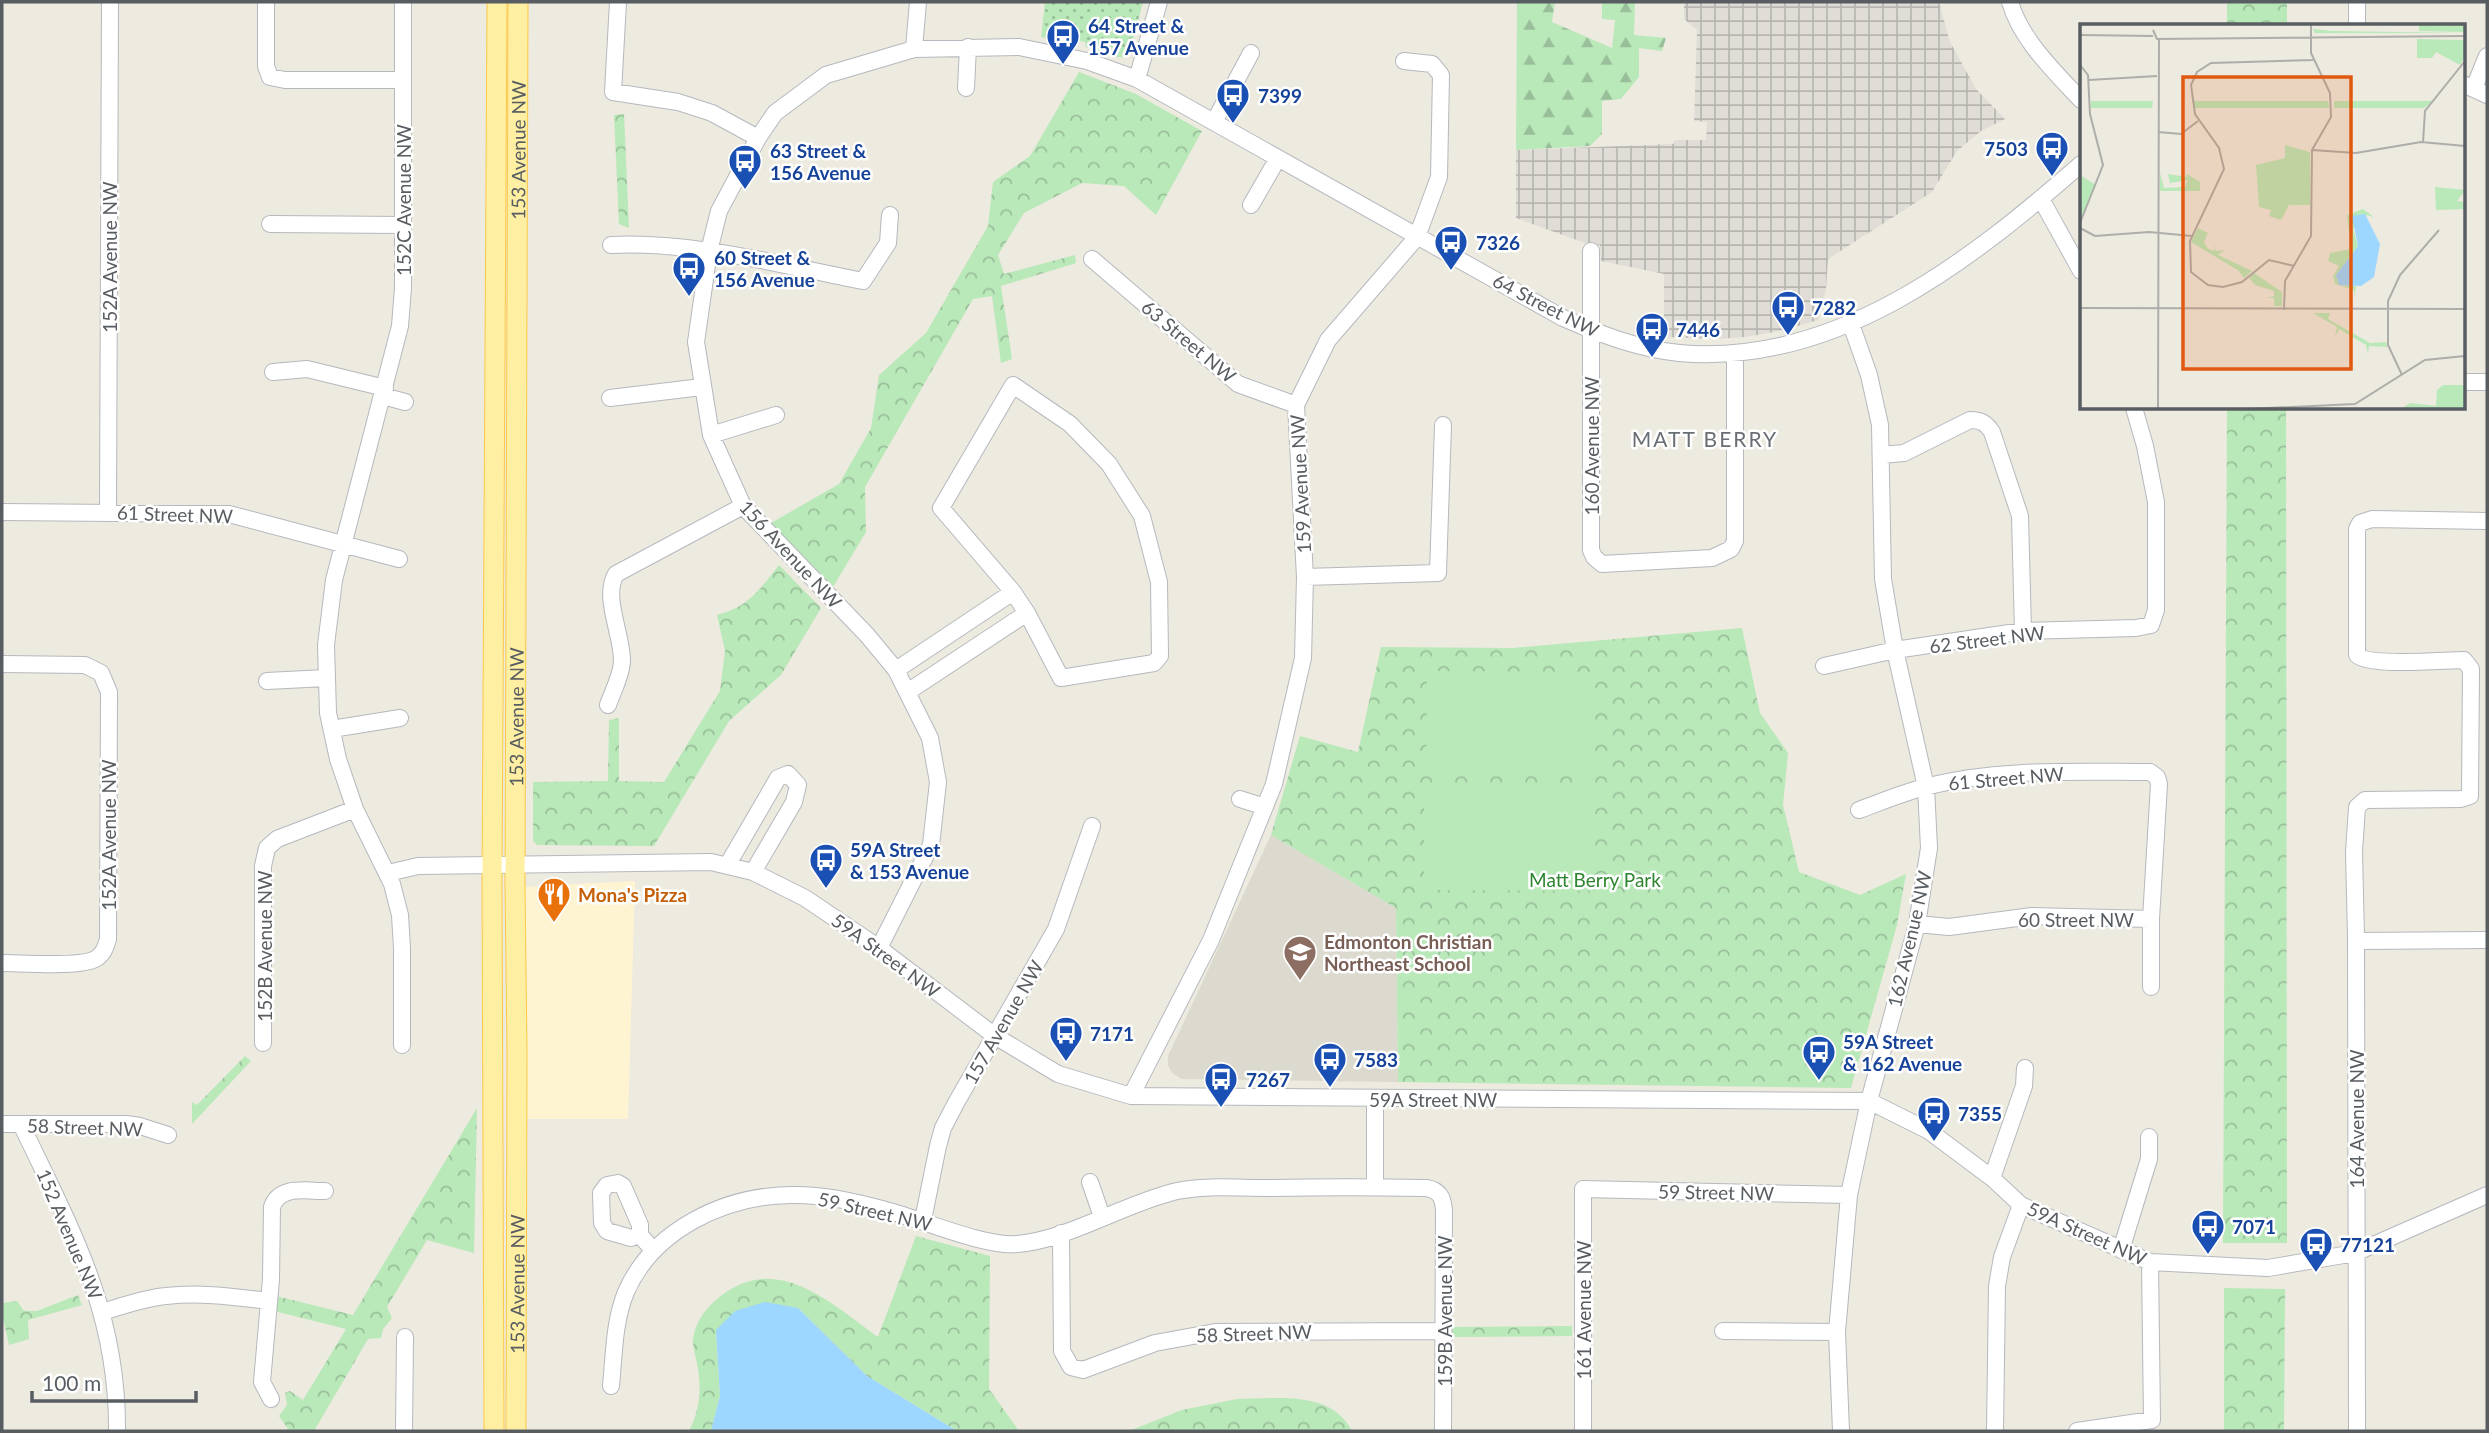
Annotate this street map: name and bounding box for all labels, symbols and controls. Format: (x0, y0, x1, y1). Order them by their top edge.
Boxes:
place label: 64 Street & 157 Avenue (1088, 14, 1189, 59)
bus stop icon: 64 Street & 157 Avenue (1044, 17, 1082, 66)
inset map (2080, 24, 2464, 410)
bus stop icon: 7399 (1214, 76, 1252, 125)
street label: 153 Avenue NW (506, 80, 529, 220)
place label: 7399 (1258, 84, 1302, 107)
street label: 152C Avenue NW (392, 124, 415, 276)
bus stop icon: 7503 (2033, 129, 2071, 178)
place label: 7503 (1984, 137, 2028, 160)
place label: 63 Street & 156 Avenue (770, 139, 871, 184)
bus stop icon: 63 Street & 156 Avenue (726, 142, 764, 191)
street label: 152A Avenue NW (98, 181, 121, 333)
bus stop icon: 7326 (1432, 223, 1470, 272)
place label: 7326 (1476, 231, 1520, 254)
place label: 60 Street & 156 Avenue (714, 246, 815, 291)
bus stop icon: 60 Street & 156 Avenue (670, 249, 708, 298)
street label: 64 Street NW (1489, 268, 1603, 342)
bus stop icon: 7282 (1769, 288, 1807, 337)
street label: 63 Street NW (1137, 295, 1241, 387)
place label: 7282 (1812, 296, 1856, 319)
bus stop icon: 7446 (1633, 310, 1671, 359)
place label: 7446 (1676, 318, 1720, 341)
street label: 160 Avenue NW (1580, 376, 1603, 516)
street label: 159 Avenue NW (1285, 414, 1315, 554)
district label: MATT BERRY (1632, 426, 1778, 451)
street label: 156 Avenue NW (735, 495, 847, 613)
street label: 61 Street NW (117, 500, 234, 528)
street label: 62 Street NW (1928, 620, 2046, 657)
street label: 153 Avenue NW (504, 647, 527, 787)
street label: 152A Avenue NW (97, 759, 120, 911)
street label: 61 Street NW (1947, 761, 2065, 795)
place label: 59A Street & 153 Avenue (850, 838, 969, 883)
bus stop icon: 59A Street & 153 Avenue (807, 841, 845, 890)
park label: Matt Berry Park (1529, 868, 1661, 891)
street label: 162 Avenue NW (1882, 868, 1936, 1009)
street label: 152B Avenue NW (253, 870, 276, 1022)
restaurant icon: Mona's Pizza (535, 875, 573, 924)
place label: Mona's Pizza (578, 883, 687, 906)
street label: 59A Street NW (827, 908, 945, 1002)
street label: 60 Street NW (2018, 908, 2134, 931)
place label: Edmonton Christian Northeast School (1324, 930, 1492, 975)
school or university icon: Edmonton Christian Northeast School (1281, 933, 1319, 982)
street label: 157 Avenue NW (958, 956, 1048, 1088)
bus stop icon: 7171 (1047, 1014, 1085, 1063)
place label: 7171 (1090, 1022, 1134, 1045)
place label: 59A Street & 162 Avenue (1843, 1030, 1962, 1075)
bus stop icon: 59A Street & 162 Avenue (1800, 1033, 1838, 1082)
bus stop icon: 7583 (1311, 1040, 1349, 1089)
place label: 7583 (1354, 1048, 1398, 1071)
street label: 164 Avenue NW (2345, 1049, 2368, 1189)
bus stop icon: 7267 (1202, 1060, 1240, 1109)
place label: 7267 (1246, 1068, 1290, 1091)
street label: 59A Street NW (1369, 1088, 1497, 1111)
bus stop icon: 7355 (1915, 1094, 1953, 1143)
place label: 7355 (1958, 1102, 2002, 1125)
street label: 58 Street NW (27, 1113, 144, 1141)
street label: 152 Avenue NW (32, 1165, 108, 1303)
street label: 59 Street NW (1658, 1179, 1775, 1205)
street label: 59 Street NW (816, 1187, 934, 1235)
street label: 59A Street NW (2024, 1196, 2151, 1270)
bus stop icon: 7071 (2189, 1207, 2227, 1256)
street label: 153 Avenue NW (505, 1214, 528, 1354)
place label: 7071 (2232, 1215, 2276, 1238)
bus stop icon: 77121 (2297, 1225, 2335, 1274)
place label: 77121 (2340, 1233, 2395, 1256)
street label: 159B Avenue NW (1433, 1235, 1456, 1387)
street label: 161 Avenue NW (1572, 1240, 1595, 1380)
street label: 58 Street NW (1196, 1319, 1313, 1347)
scale bar (32, 1360, 196, 1404)
text: 100 m (42, 1370, 101, 1395)

